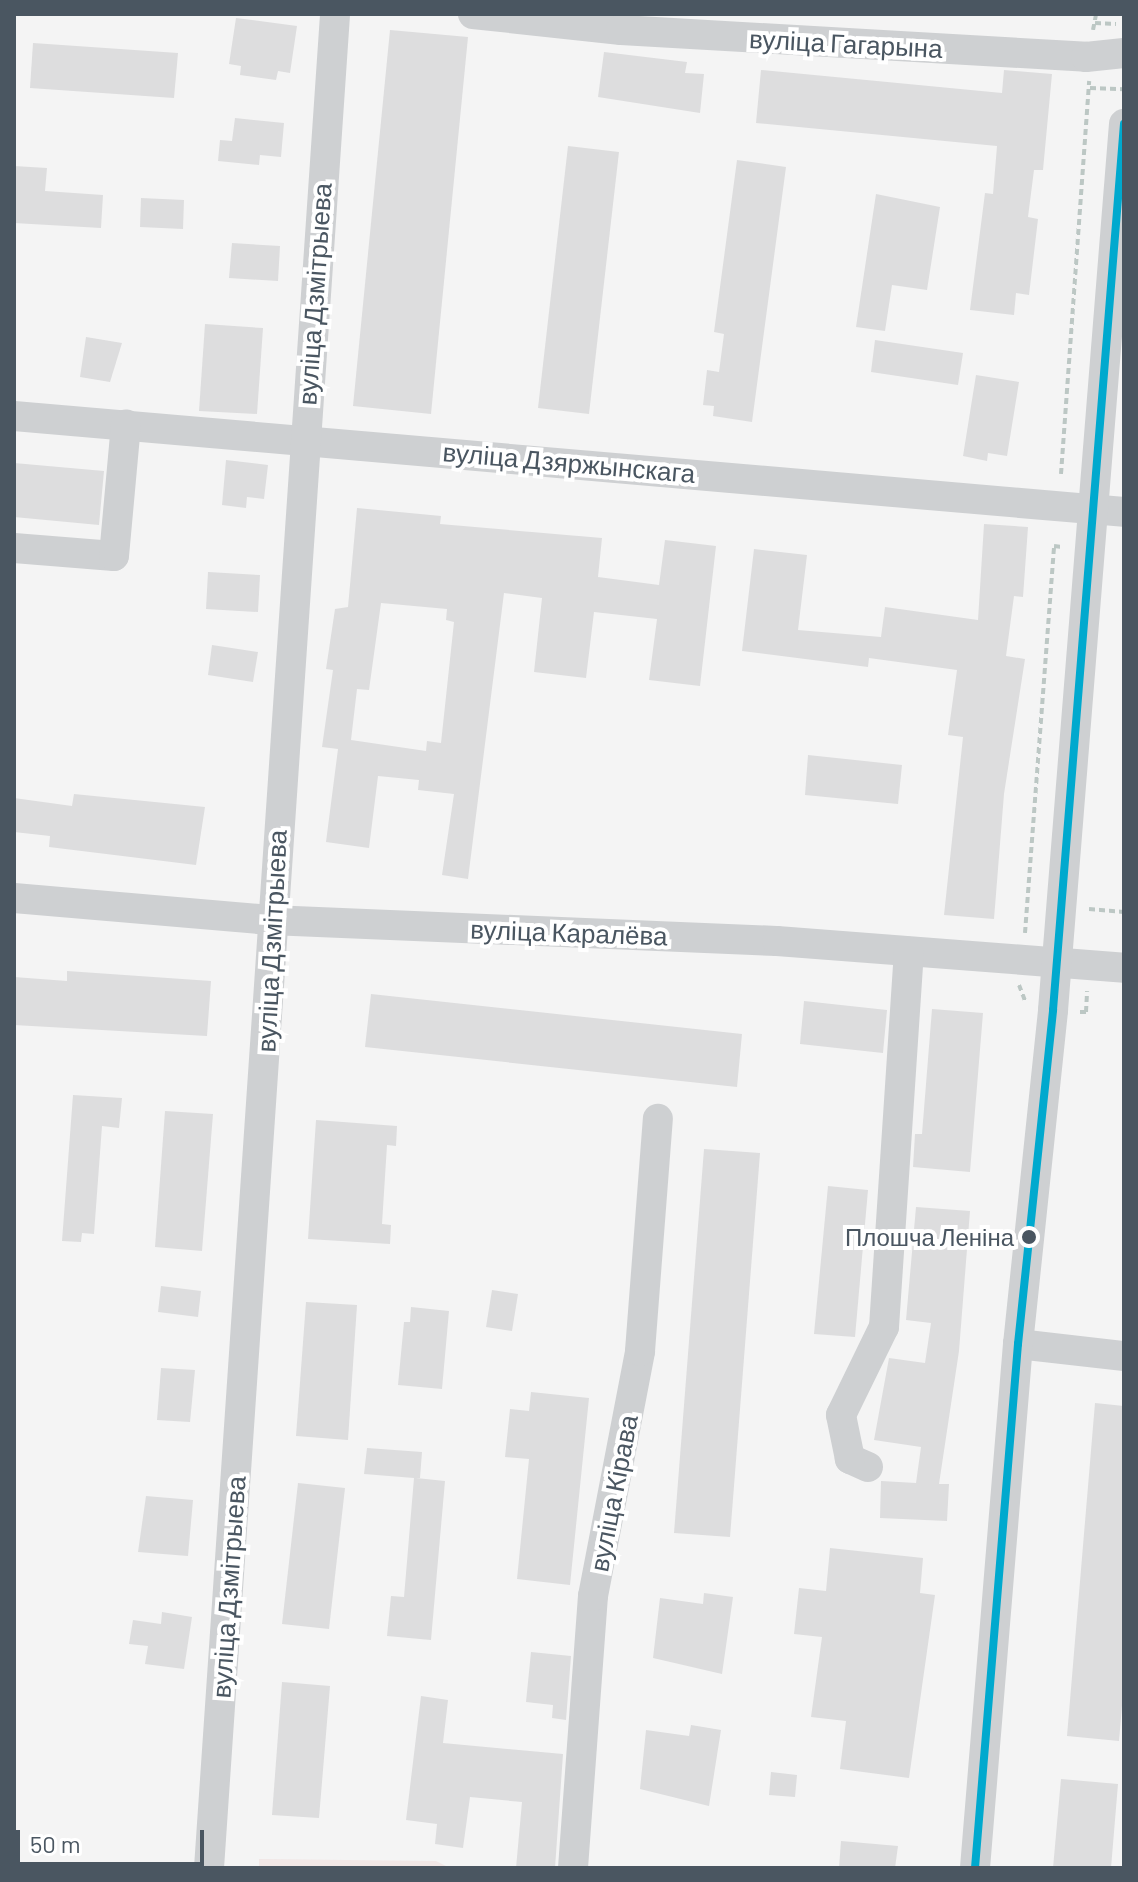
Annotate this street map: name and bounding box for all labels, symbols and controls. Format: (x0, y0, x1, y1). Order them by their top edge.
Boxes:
street label: вуліца Гагарына (749, 22, 943, 64)
street label: вуліца Дзмітрыева (291, 182, 337, 406)
street label: вуліца Дзяржынскага (441, 435, 697, 489)
street label: вуліца Дзмітрыева (250, 829, 292, 1053)
street label: вуліца Каралёва (470, 913, 668, 951)
place label: Плошча Леніна (845, 1223, 1014, 1251)
marker: Плошча Леніна (1021, 1229, 1037, 1245)
street label: вуліца Кірава (583, 1412, 643, 1574)
street label: вуліца Дзмітрыева (205, 1475, 251, 1699)
scale bar (20, 1814, 208, 1864)
text: 50 m (30, 1829, 81, 1858)

